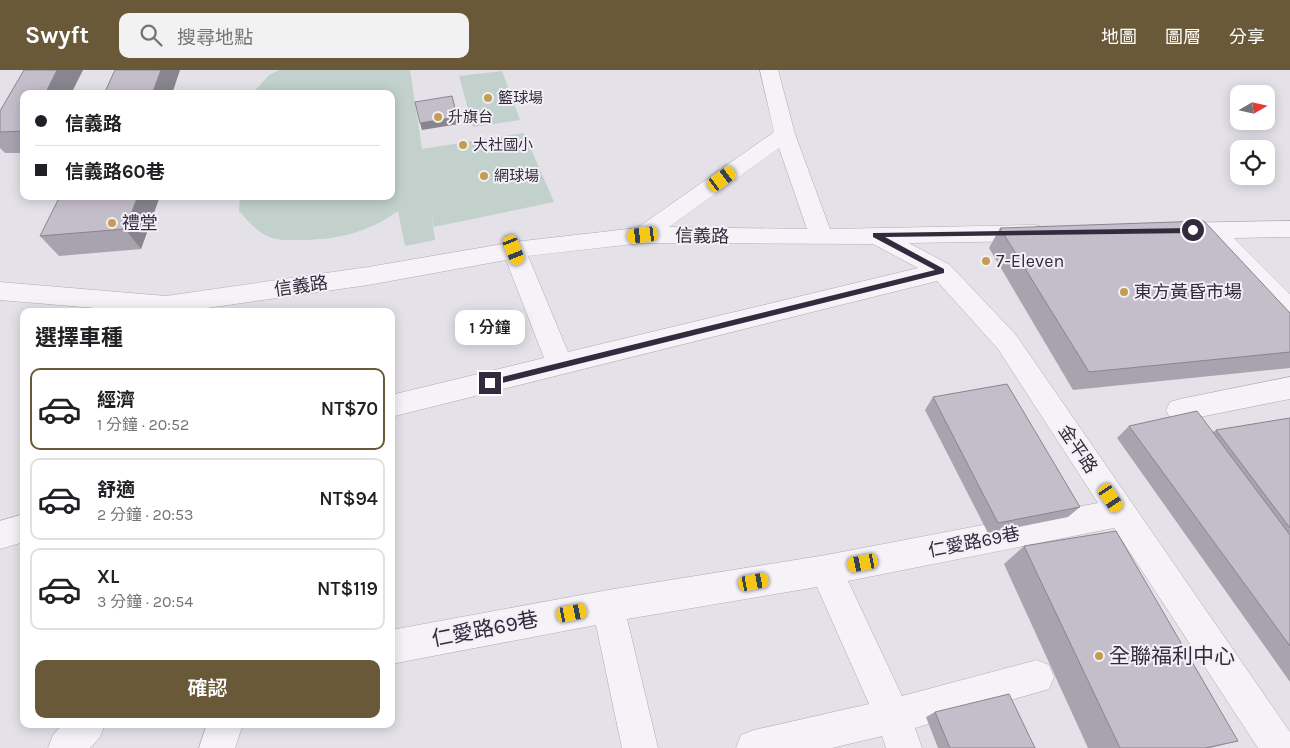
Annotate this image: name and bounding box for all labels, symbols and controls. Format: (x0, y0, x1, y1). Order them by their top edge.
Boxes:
search box (119, 13, 469, 58)
text: Swyft (25, 21, 89, 49)
icon: search (137, 21, 165, 49)
text: 地圖 (1101, 26, 1137, 48)
text: 圖層 (1165, 26, 1201, 48)
text: 分享 (1229, 26, 1265, 48)
text: 搜尋地點 (177, 27, 253, 49)
north arrow (1230, 85, 1275, 130)
map controls (1230, 85, 1275, 185)
place label: 籃球場 (498, 89, 543, 107)
marker: 籃球場 (482, 92, 494, 104)
place label: 升旗台 (448, 108, 493, 126)
marker: 升旗台 (432, 111, 444, 123)
text: 信義路 (65, 113, 122, 135)
place label: 大社國小 (473, 136, 533, 154)
marker: 大社國小 (457, 139, 469, 151)
button: locate (1230, 140, 1275, 185)
text: 信義路60巷 (65, 161, 165, 183)
car (705, 164, 738, 194)
place label: 網球場 (494, 167, 539, 185)
marker: 網球場 (478, 170, 490, 182)
place label: 禮堂 (122, 212, 158, 234)
marker: 禮堂 (106, 217, 118, 229)
route start (1182, 219, 1204, 241)
street label: 信義路 (675, 225, 729, 247)
car (627, 226, 658, 244)
car (501, 233, 526, 267)
place label: 7-Eleven (996, 250, 1064, 272)
marker: 7-Eleven (980, 255, 992, 267)
street label: 信義路 (273, 271, 329, 301)
place label: 東方黃昏市場 (1134, 281, 1242, 303)
marker: 東方黃昏市場 (1118, 286, 1130, 298)
callout: 1 分鐘 (455, 310, 525, 346)
text: 1 分鐘 (469, 318, 511, 337)
text: 選擇車種 (35, 325, 123, 351)
route end (479, 372, 501, 394)
icon: car (37, 387, 82, 432)
text: 經濟 (97, 389, 135, 411)
text: NT$70 (321, 398, 378, 420)
text: 1 分鐘 · 20:52 (97, 415, 189, 434)
street label: 金平路 (1054, 420, 1102, 478)
icon: car (37, 477, 82, 522)
text: 舒適 (97, 479, 135, 501)
car (1096, 481, 1125, 515)
text: NT$94 (319, 488, 378, 510)
text: 2 分鐘 · 20:53 (97, 505, 193, 524)
street label: 仁愛路69巷 (926, 522, 1022, 562)
car (846, 553, 879, 573)
text: XL (97, 566, 119, 588)
icon: car (37, 567, 82, 612)
car (737, 572, 770, 592)
text: NT$119 (317, 578, 378, 600)
text: 3 分鐘 · 20:54 (97, 592, 193, 611)
car (555, 603, 588, 623)
street label: 仁愛路69巷 (430, 607, 540, 651)
place label: 全聯福利中心 (1109, 644, 1235, 668)
marker: 全聯福利中心 (1093, 650, 1105, 662)
button: 確認 (35, 660, 380, 718)

